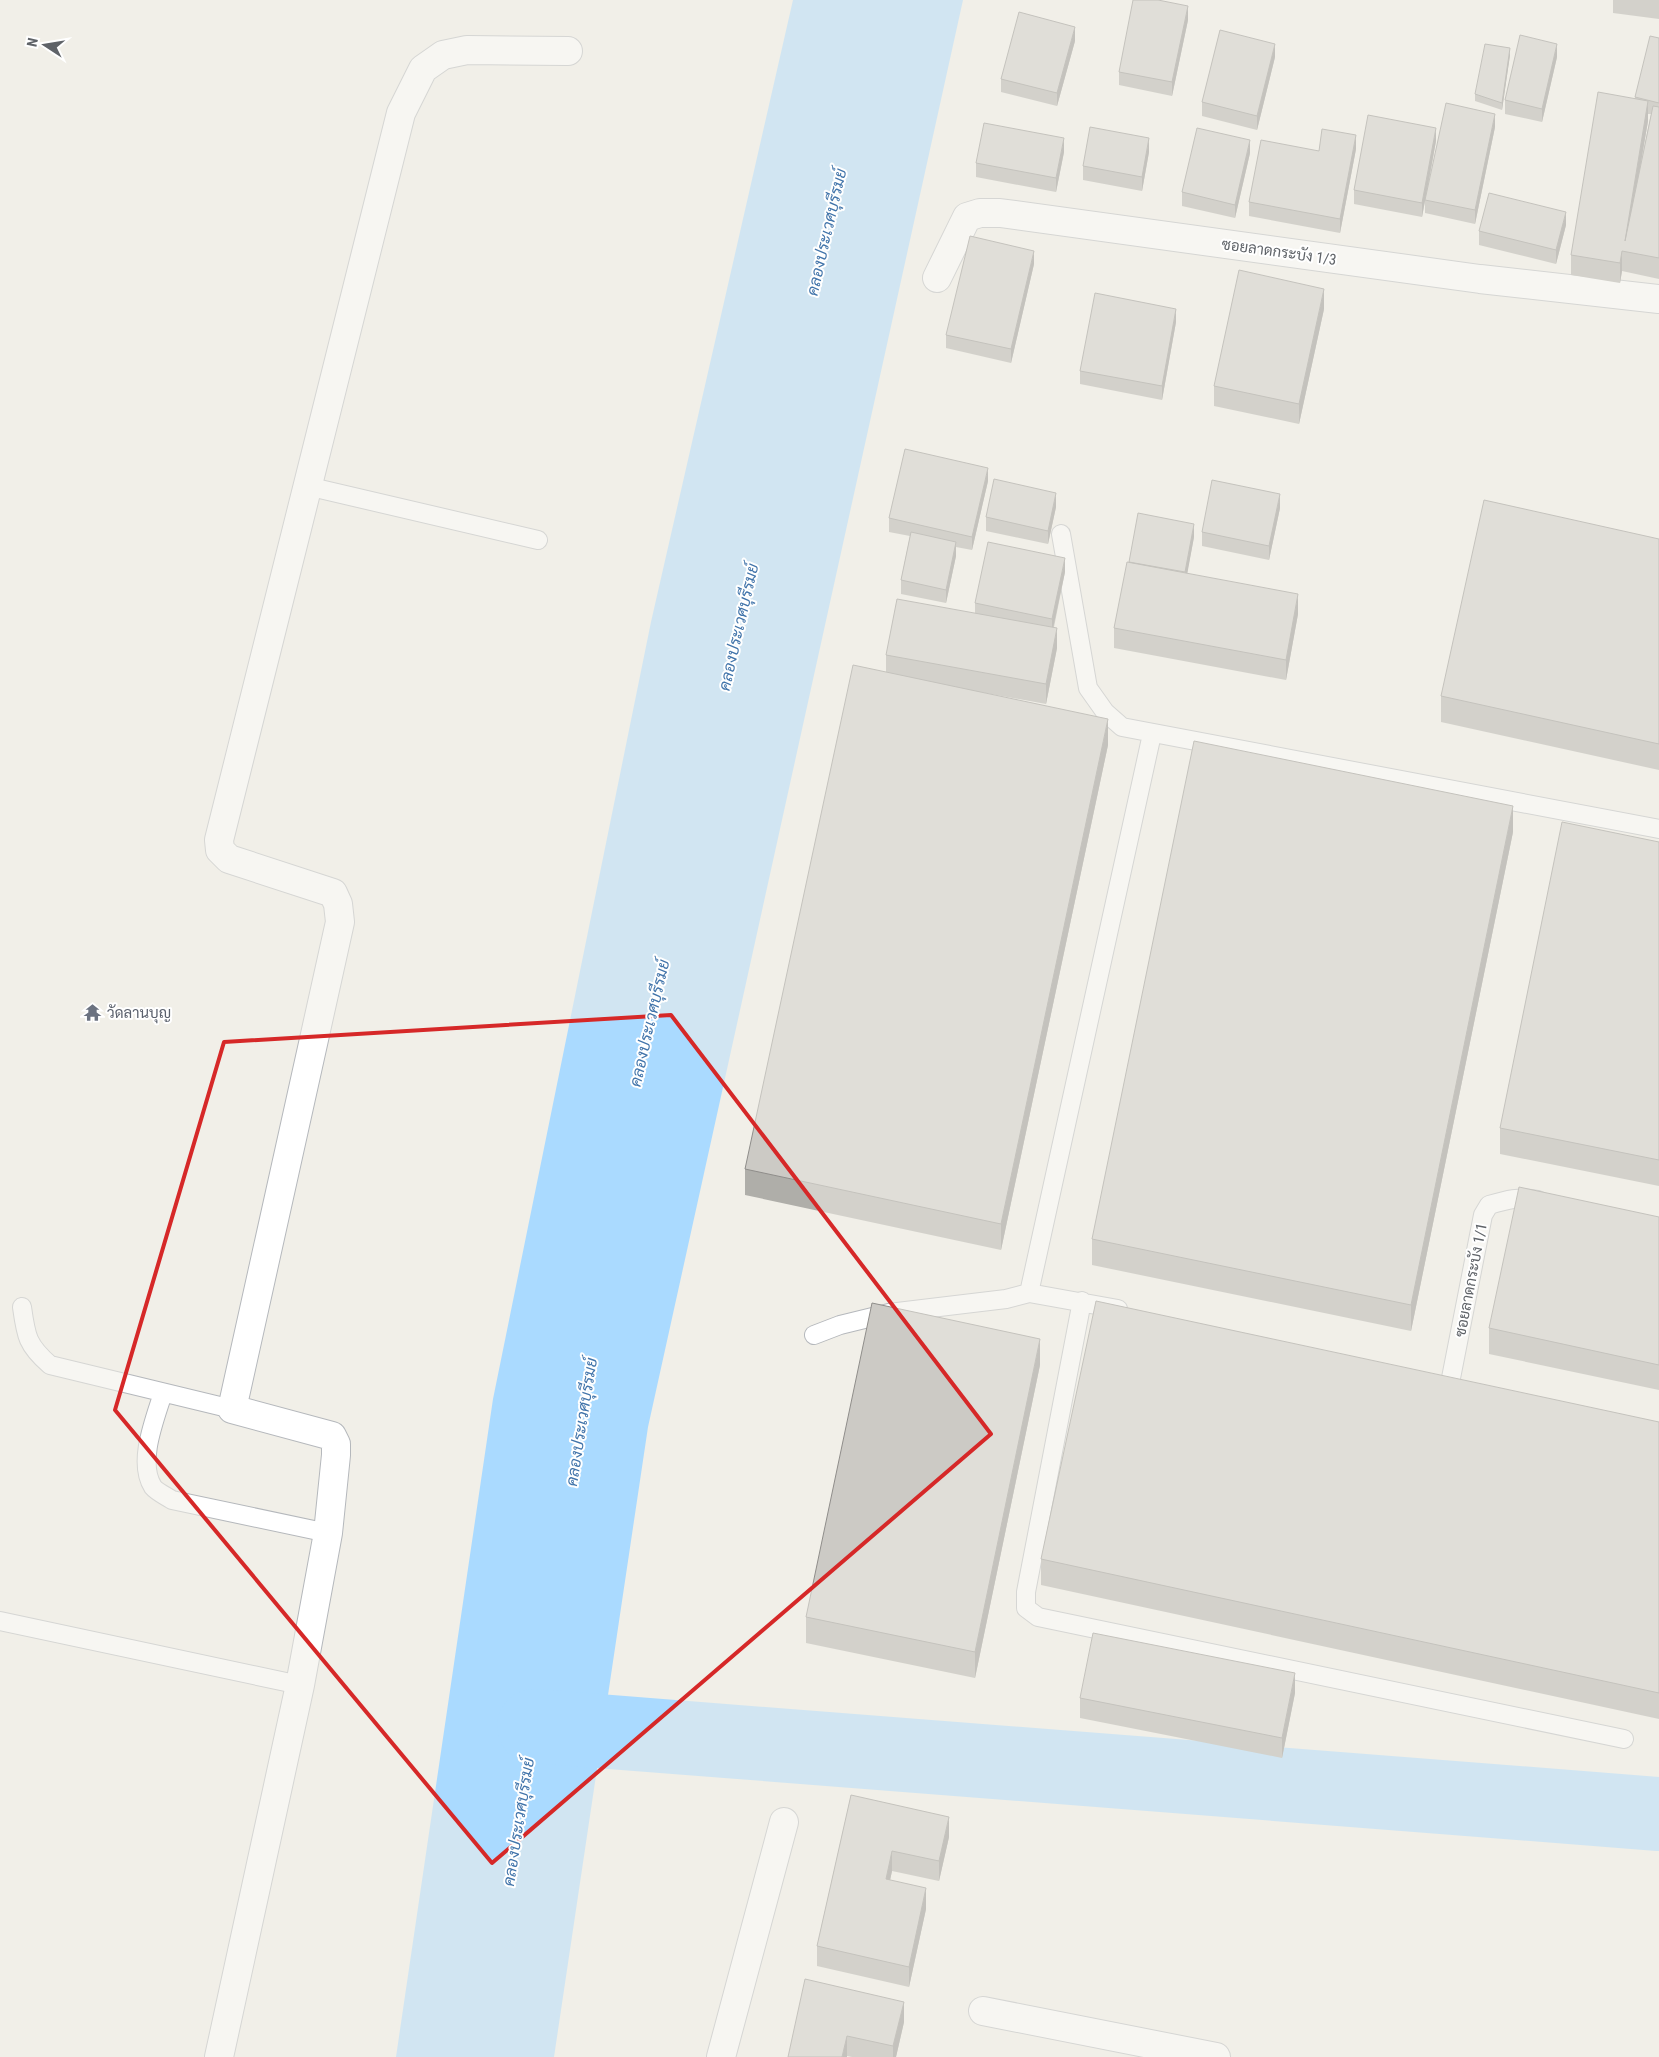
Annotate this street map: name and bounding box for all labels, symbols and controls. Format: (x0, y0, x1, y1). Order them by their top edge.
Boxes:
north arrow (20, 20, 70, 70)
text: N (24, 36, 41, 48)
water label: คลองประเวศบุรีรมย์ (800, 164, 853, 298)
street label: ซอยลาดกระบัง 1/3 (1220, 235, 1338, 269)
water label: คลองประเวศบุรีรมย์ (712, 559, 765, 693)
water label: คลองประเวศบุรีรมย์ (623, 955, 676, 1089)
temple icon: วัดลานบุญ (83, 1003, 103, 1023)
place label: วัดลานบุญ (107, 1004, 171, 1024)
street label: ซอยลาดกระบัง 1/1 (1451, 1221, 1491, 1339)
water label: คลองประเวศบุรีรมย์ (559, 1354, 603, 1488)
water label: คลองประเวศบุรีรมย์ (496, 1754, 540, 1888)

